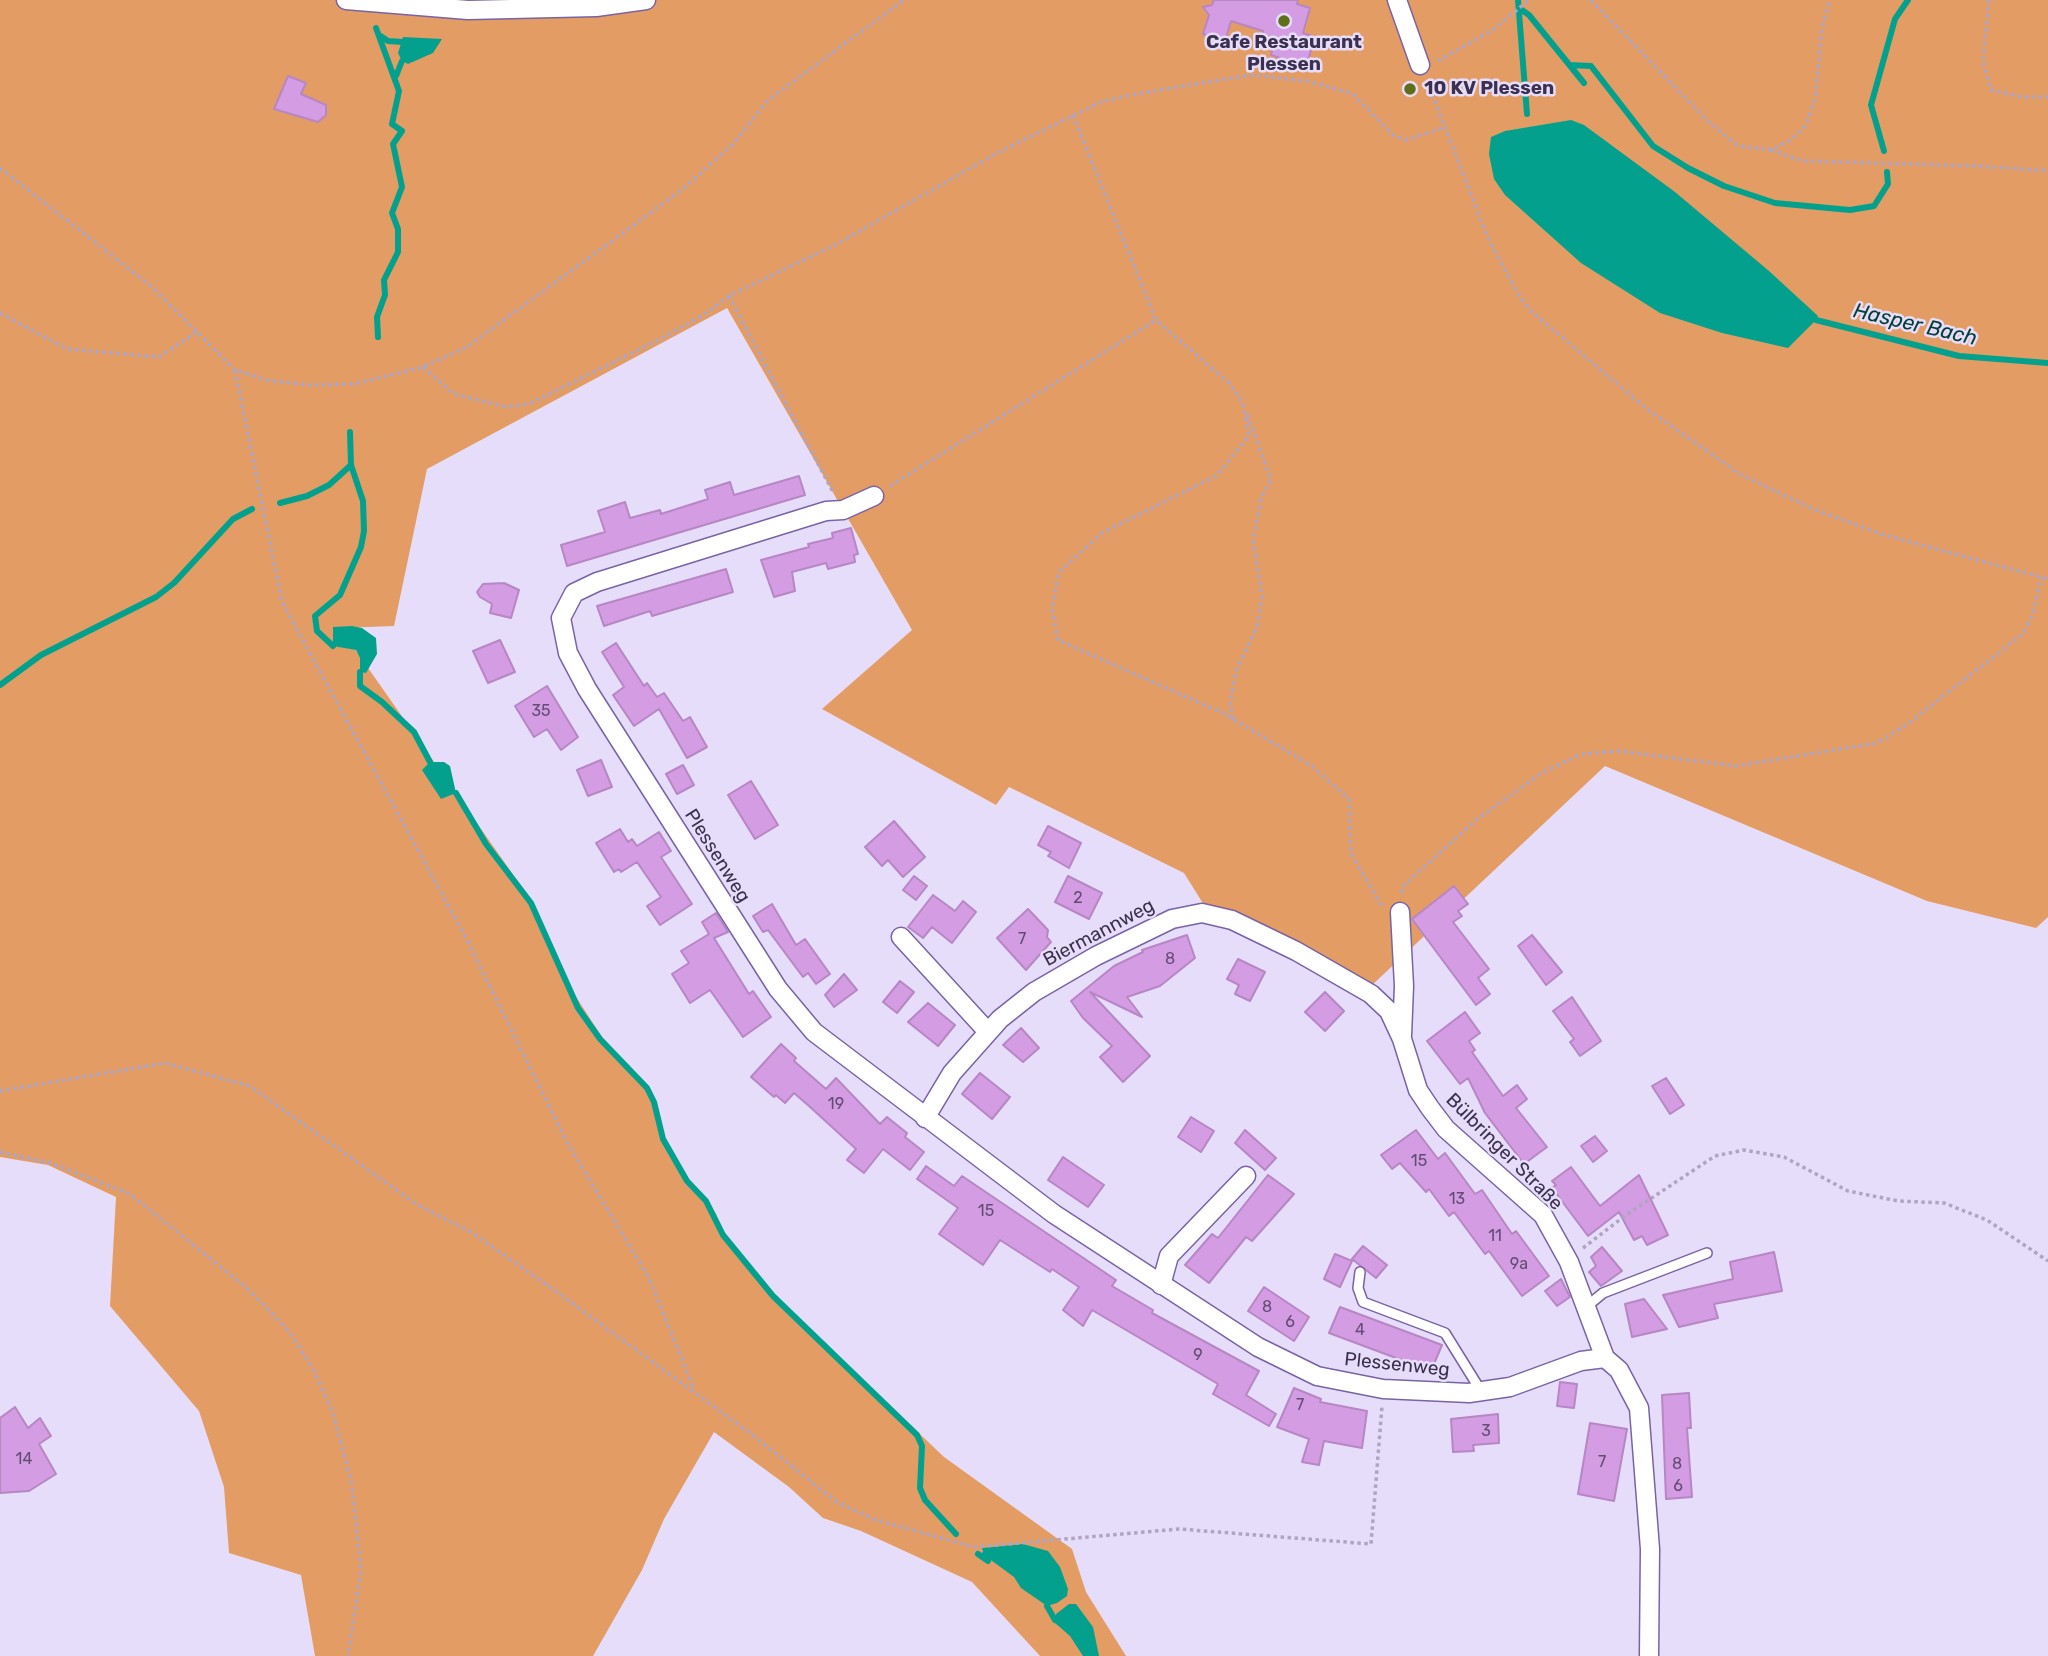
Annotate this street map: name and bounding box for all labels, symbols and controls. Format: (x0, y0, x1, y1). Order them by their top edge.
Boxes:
marker: Cafe Restaurant Plessen (1276, 13, 1292, 29)
place label: Cafe Restaurant Plessen (1206, 32, 1362, 76)
place label: 10 KV Plessen (1424, 78, 1554, 100)
marker: 10 KV Plessen (1402, 81, 1418, 97)
water label: Hasper Bach (1851, 299, 1979, 351)
house number: 35 (531, 701, 551, 721)
street label: Plessenweg (679, 805, 755, 907)
house number: 2 (1073, 888, 1083, 908)
street label: Biermannweg (1040, 894, 1158, 972)
house number: 7 (1018, 929, 1026, 949)
house number: 8 (1165, 949, 1175, 969)
street label: Bülbringer Straße (1441, 1089, 1567, 1215)
house number: 19 (828, 1094, 844, 1114)
house number: 15 (1411, 1151, 1427, 1171)
house number: 13 (1449, 1189, 1465, 1209)
house number: 15 (978, 1201, 994, 1221)
house number: 11 (1488, 1226, 1502, 1246)
house number: 9a (1510, 1254, 1528, 1274)
house number: 8 (1262, 1297, 1272, 1317)
house number: 6 (1285, 1312, 1295, 1332)
house number: 4 (1355, 1320, 1365, 1340)
house number: 9 (1193, 1345, 1203, 1365)
street label: Plessenweg (1343, 1348, 1451, 1382)
house number: 7 (1296, 1395, 1304, 1415)
house number: 3 (1481, 1421, 1491, 1441)
house number: 14 (16, 1449, 32, 1469)
house number: 7 (1598, 1452, 1606, 1472)
house number: 8 (1672, 1454, 1682, 1474)
house number: 6 (1673, 1476, 1683, 1496)

